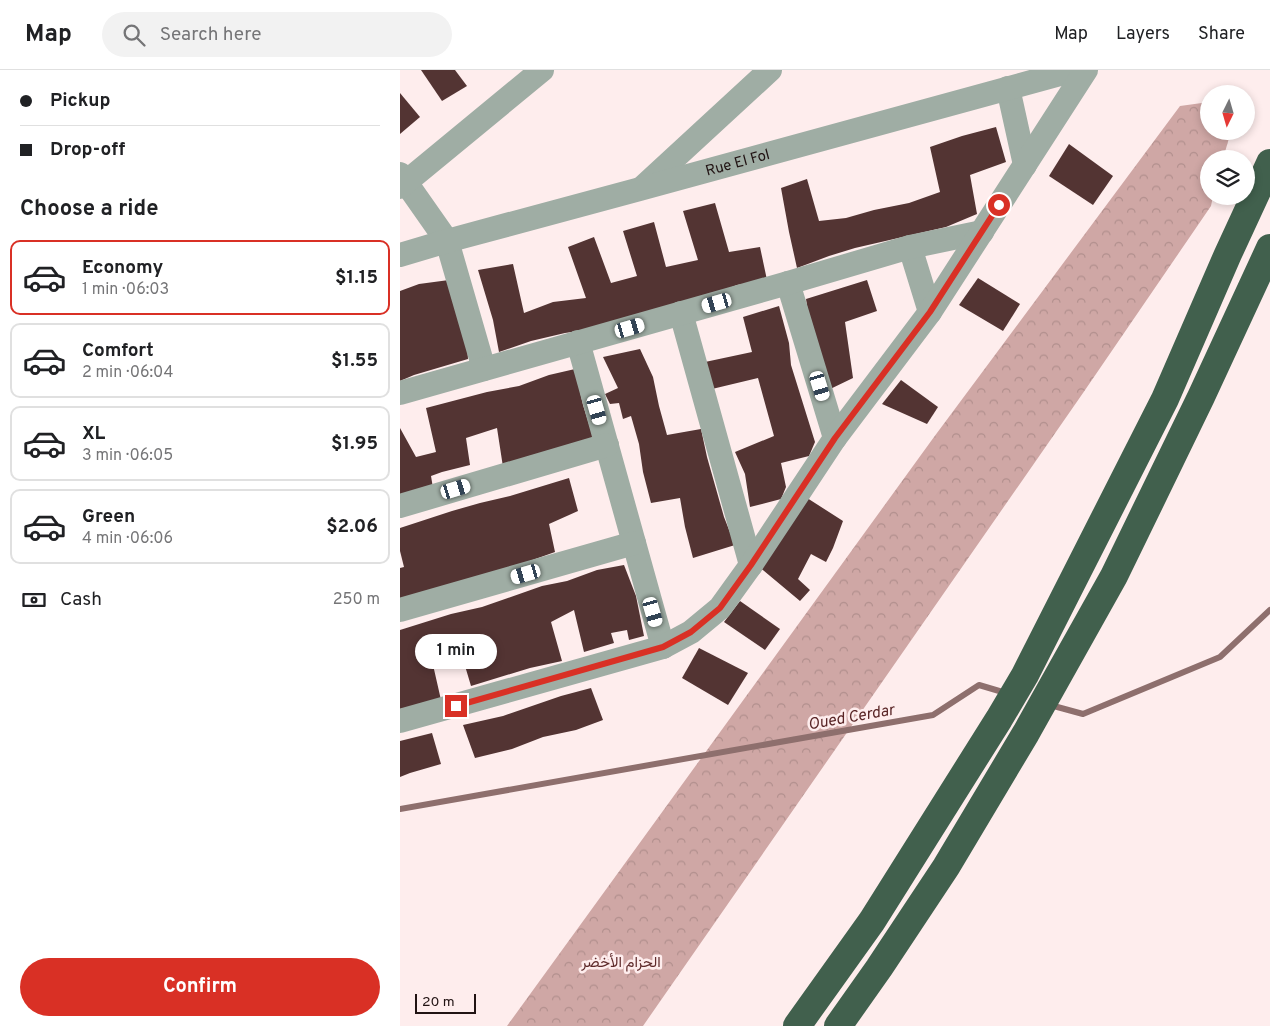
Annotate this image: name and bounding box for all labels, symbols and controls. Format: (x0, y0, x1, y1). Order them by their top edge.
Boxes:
search box (102, 12, 452, 57)
text: Map (25, 20, 72, 50)
icon: search (120, 21, 148, 49)
text: Search here (160, 23, 261, 47)
text: Map (1054, 23, 1088, 46)
text: Layers (1116, 23, 1170, 46)
text: Share (1198, 23, 1245, 46)
north arrow (1200, 85, 1255, 140)
map controls (1200, 85, 1255, 205)
text: Pickup (50, 89, 110, 113)
text: Drop-off (50, 138, 125, 162)
street label: Rue El Fol (704, 146, 772, 182)
button: layers (1200, 150, 1255, 205)
route start (988, 194, 1010, 216)
text: Choose a ride (20, 196, 158, 223)
icon: car (22, 255, 67, 300)
text: Economy (82, 256, 163, 280)
text: $1.15 (335, 266, 378, 290)
text: 1 min · 06:03 (82, 280, 169, 300)
car (700, 292, 733, 314)
car (613, 317, 646, 339)
icon: car (22, 338, 67, 383)
text: Comfort (82, 339, 154, 363)
text: $1.55 (331, 349, 378, 373)
text: 2 min · 06:04 (82, 363, 173, 383)
car (808, 369, 831, 403)
car (585, 394, 608, 426)
icon: car (22, 421, 67, 466)
text: XL (82, 422, 105, 446)
text: $1.95 (331, 432, 378, 456)
text: 3 min · 06:05 (82, 446, 173, 466)
car (439, 477, 472, 501)
icon: car (22, 504, 67, 549)
text: Green (82, 505, 135, 529)
text: $2.06 (326, 515, 378, 539)
text: 4 min · 06:06 (82, 529, 173, 549)
car (509, 563, 542, 585)
icon: cash (20, 586, 48, 614)
text: Cash (60, 588, 102, 612)
text: 250 m (333, 590, 380, 610)
car (641, 596, 664, 628)
callout: 1 min (415, 634, 497, 668)
text: 1 min (437, 641, 475, 661)
route end (445, 695, 467, 717)
water label: Oued Cerdar (807, 700, 898, 735)
park label: الحزام الأخضر (580, 953, 661, 973)
button: Confirm (20, 958, 380, 1016)
scale bar (415, 991, 476, 1014)
text: 20 m (422, 994, 455, 1011)

